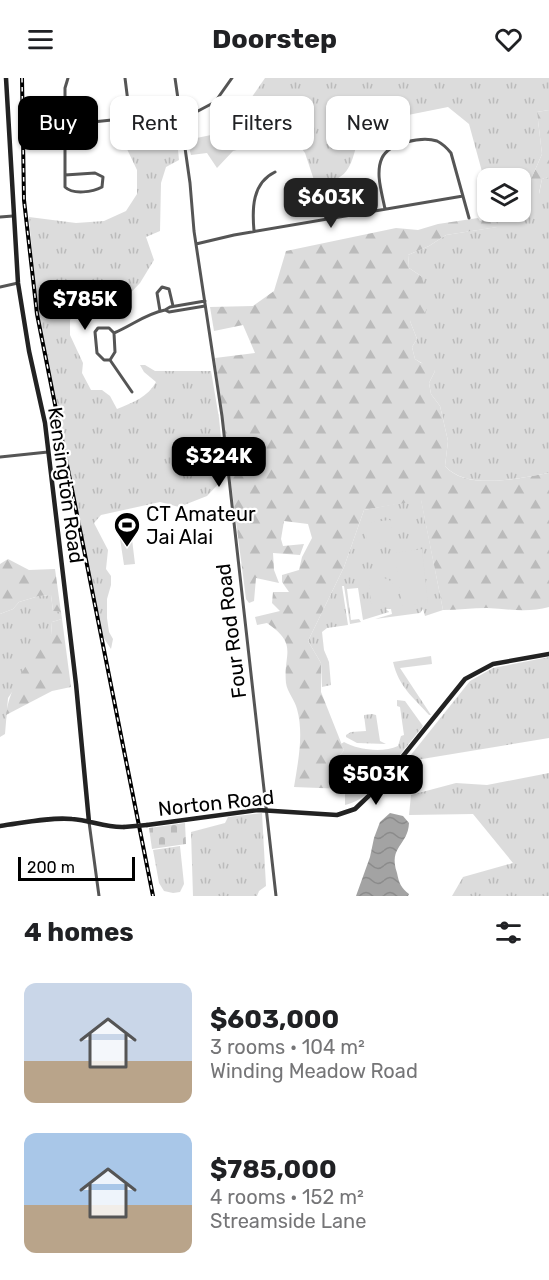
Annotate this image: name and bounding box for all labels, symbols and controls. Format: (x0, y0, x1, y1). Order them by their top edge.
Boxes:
icon: menu (24, 23, 57, 56)
text: Doorstep (212, 23, 337, 55)
icon: heart (492, 23, 525, 56)
chip: Buy (18, 96, 98, 150)
chip: Rent (110, 96, 198, 150)
chip: Filters (210, 96, 314, 150)
chip: New (326, 96, 410, 150)
map controls (477, 168, 531, 222)
button: layers (477, 168, 531, 222)
pin: $603K (289, 178, 373, 229)
text: $603K (298, 185, 364, 209)
pin: $785K (43, 280, 127, 331)
text: $785K (53, 287, 117, 311)
street label: Kensington Road (43, 405, 89, 565)
pin: $324K (177, 437, 261, 488)
text: $324K (186, 444, 252, 468)
place label: CT Amateur Jai Alai (146, 502, 256, 549)
sports icon: CT Amateur Jai Alai (112, 510, 142, 548)
street label: Four Rod Road (211, 562, 251, 700)
pin: $503K (334, 755, 418, 806)
text: $503K (343, 762, 409, 786)
street label: Norton Road (157, 785, 275, 821)
scale bar (18, 854, 135, 882)
text: 200 m (27, 858, 75, 877)
icon: filters (492, 916, 525, 949)
text: 4 homes (24, 917, 134, 948)
text: $603,000 (210, 1004, 339, 1035)
icon: home (72, 1007, 144, 1079)
text: 3 rooms · 104 m² (210, 1035, 365, 1059)
text: Winding Meadow Road (210, 1059, 418, 1083)
text: $785,000 (210, 1154, 337, 1185)
icon: home (72, 1157, 144, 1229)
text: 4 rooms · 152 m² (210, 1185, 364, 1209)
text: Streamside Lane (210, 1209, 366, 1233)

